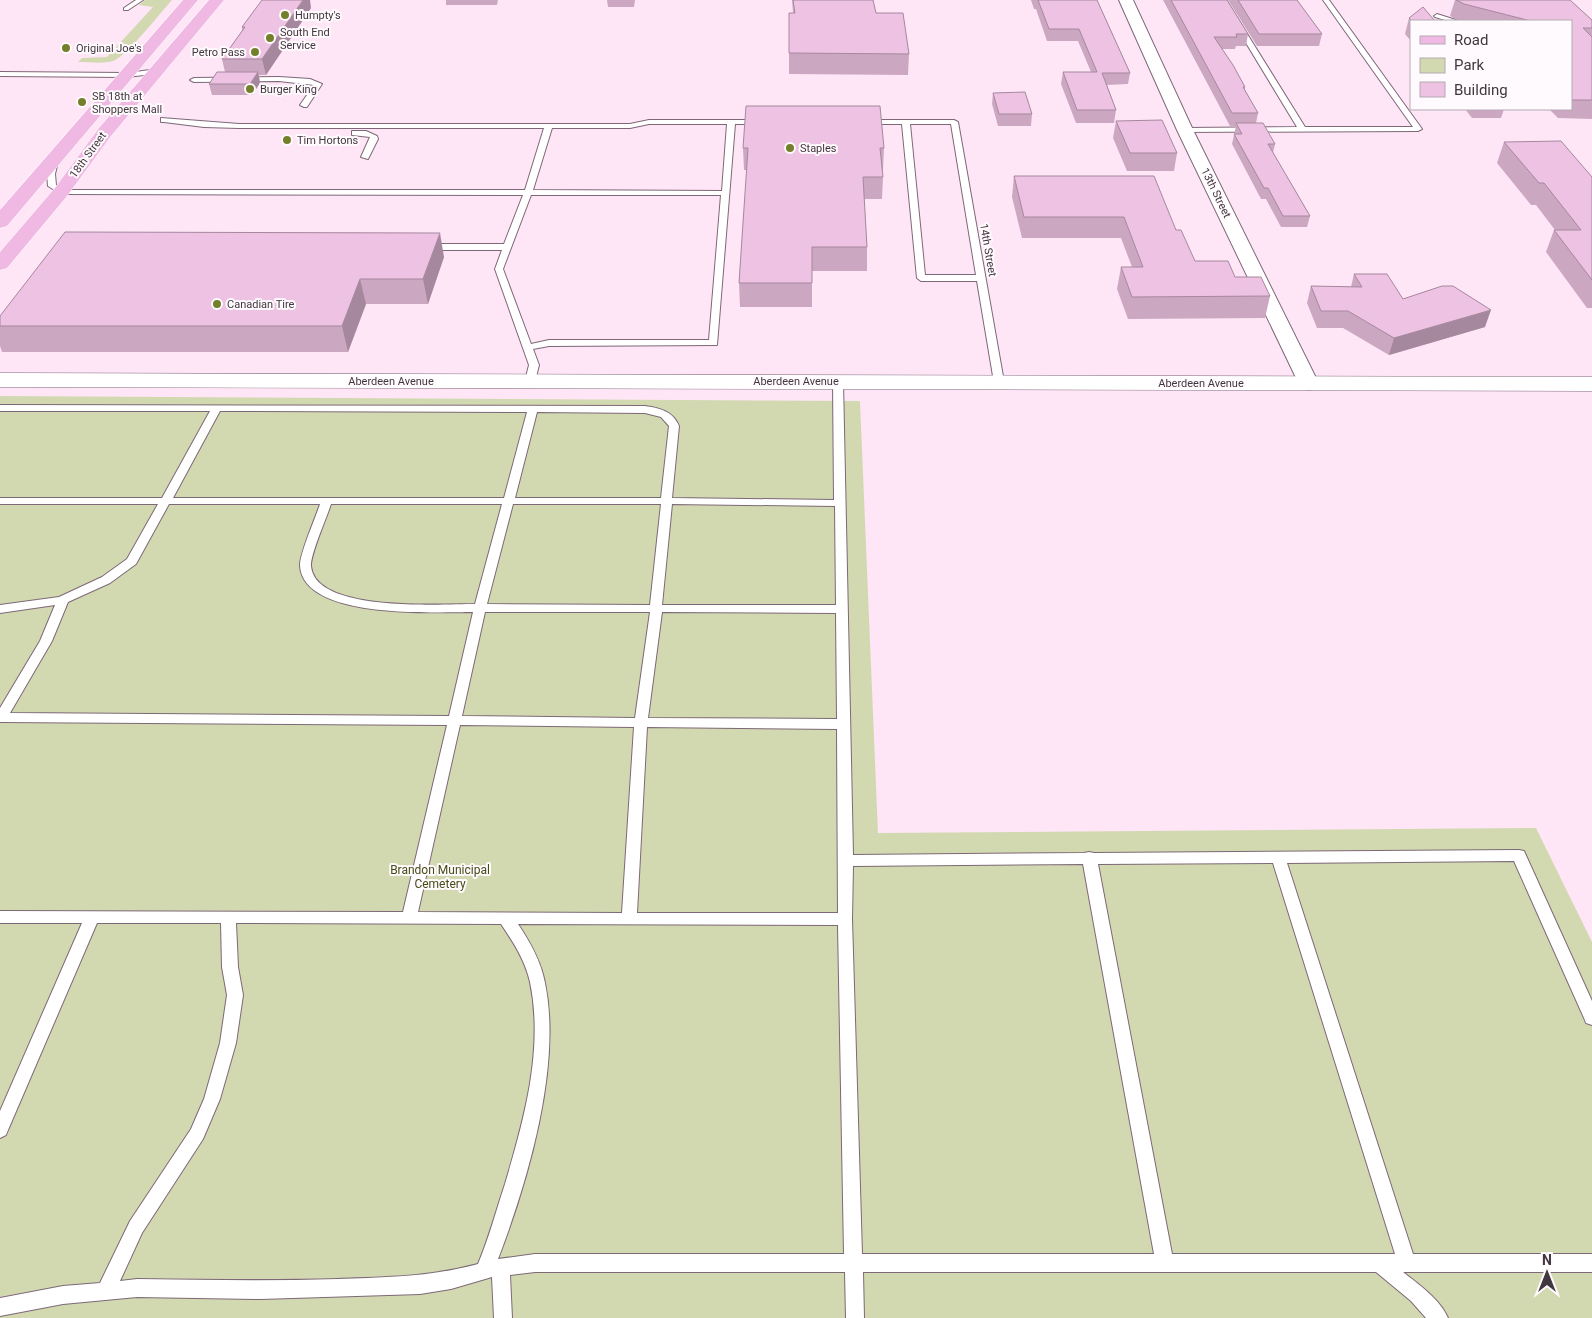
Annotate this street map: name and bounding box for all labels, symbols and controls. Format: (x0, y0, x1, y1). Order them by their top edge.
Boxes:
marker: Humpty's (279, 9, 291, 21)
place label: Humpty's (295, 9, 341, 22)
legend (1410, 20, 1572, 110)
place label: South End Service (280, 26, 330, 52)
text: Road (1454, 31, 1488, 49)
marker: South End Service (264, 32, 276, 44)
marker: Original Joe's (60, 42, 72, 54)
place label: Original Joe's (76, 42, 142, 55)
place label: Petro Pass (192, 46, 245, 59)
marker: Petro Pass (249, 46, 261, 58)
text: Park (1454, 56, 1485, 74)
text: Building (1454, 81, 1508, 99)
marker: Burger King (244, 83, 256, 95)
place label: Burger King (260, 83, 317, 96)
place label: SB 18th at Shoppers Mall (92, 90, 162, 116)
marker: SB 18th at Shoppers Mall (76, 96, 88, 108)
street label: 18th Street (67, 129, 109, 181)
marker: Tim Hortons (281, 134, 293, 146)
place label: Tim Hortons (297, 134, 359, 147)
marker: Staples (784, 142, 796, 154)
place label: Staples (800, 142, 837, 155)
street label: 13th Street (1198, 166, 1234, 220)
street label: 14th Street (977, 222, 999, 278)
marker: Canadian Tire (211, 298, 223, 310)
place label: Canadian Tire (227, 298, 295, 311)
street label: Aberdeen Avenue (348, 375, 434, 388)
street label: Aberdeen Avenue (753, 375, 839, 388)
street label: Aberdeen Avenue (1158, 377, 1244, 390)
park label: Brandon Municipal Cemetery (390, 863, 490, 891)
north arrow (1522, 1248, 1572, 1298)
text: N (1542, 1252, 1552, 1268)

